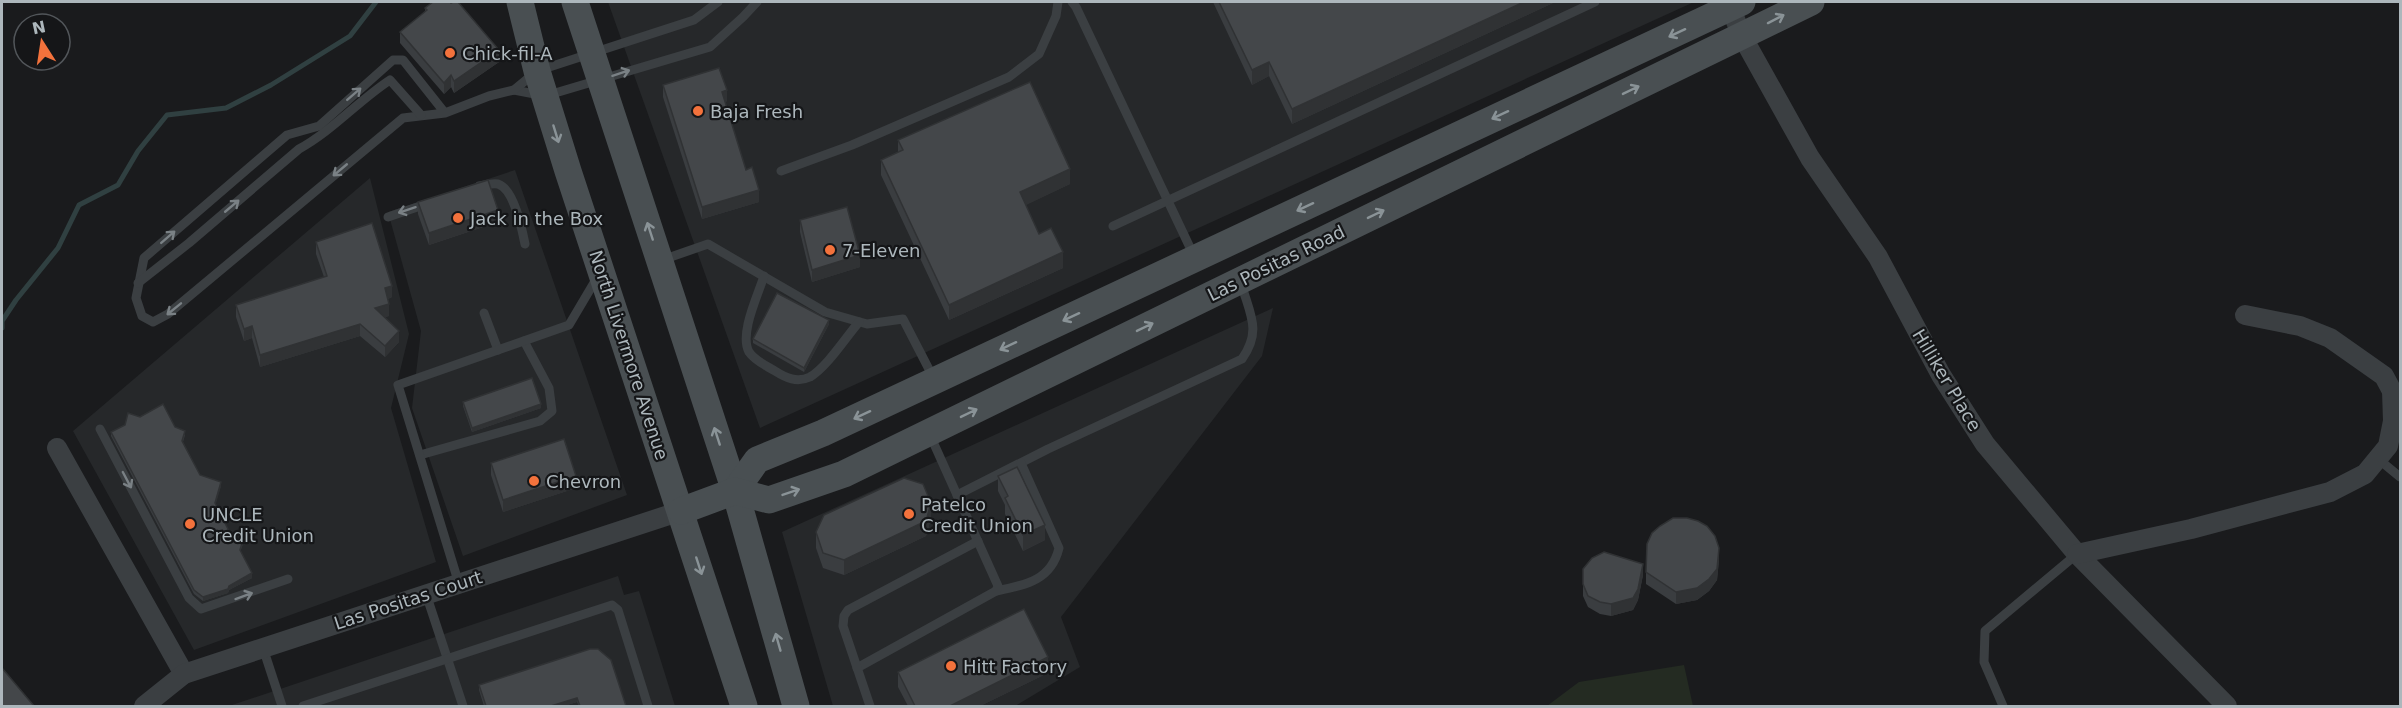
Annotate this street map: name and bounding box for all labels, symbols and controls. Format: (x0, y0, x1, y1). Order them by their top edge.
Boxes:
north arrow (12, 12, 72, 72)
one-way arrow (1767, 13, 1785, 24)
text: N (30, 17, 48, 39)
one-way arrow (1669, 27, 1687, 39)
place label: Chick-fil-A (462, 43, 553, 64)
marker: Chick-fil-A (443, 46, 457, 60)
one-way arrow (611, 66, 630, 77)
one-way arrow (1622, 84, 1640, 95)
one-way arrow (347, 87, 362, 101)
place label: Baja Fresh (710, 101, 803, 122)
marker: Baja Fresh (691, 104, 705, 118)
one-way arrow (1492, 110, 1510, 121)
one-way arrow (551, 124, 562, 143)
one-way arrow (332, 164, 348, 177)
one-way arrow (224, 200, 240, 213)
one-way arrow (1296, 201, 1314, 213)
one-way arrow (398, 206, 417, 217)
place label: Jack in the Box (469, 208, 604, 229)
one-way arrow (1367, 208, 1385, 220)
marker: Jack in the Box (451, 211, 465, 225)
street label: Las Positas Road (1204, 221, 1348, 305)
one-way arrow (644, 222, 655, 241)
one-way arrow (160, 230, 176, 243)
place label: 7-Eleven (842, 240, 921, 261)
marker: 7-Eleven (823, 243, 837, 257)
street label: North Livermore Avenue (585, 248, 673, 462)
one-way arrow (166, 302, 182, 315)
one-way arrow (1063, 311, 1081, 323)
one-way arrow (1135, 321, 1153, 333)
street label: Hilliker Place (1908, 325, 1986, 435)
one-way arrow (1000, 341, 1018, 353)
one-way arrow (960, 407, 978, 418)
one-way arrow (854, 409, 872, 421)
one-way arrow (711, 427, 722, 446)
one-way arrow (121, 471, 133, 488)
place label: Chevron (546, 471, 621, 492)
marker: Chevron (527, 474, 541, 488)
one-way arrow (782, 486, 800, 497)
place label: Patelco Credit Union (921, 494, 1033, 536)
place label: UNCLE Credit Union (202, 504, 314, 546)
marker: Patelco Credit Union (902, 507, 916, 521)
marker: UNCLE Credit Union (183, 517, 197, 531)
one-way arrow (694, 556, 705, 575)
street label: Las Positas Court (331, 566, 485, 634)
one-way arrow (234, 589, 253, 600)
one-way arrow (772, 633, 783, 652)
place label: Hitt Factory (963, 656, 1067, 677)
marker: Hitt Factory (944, 659, 958, 673)

